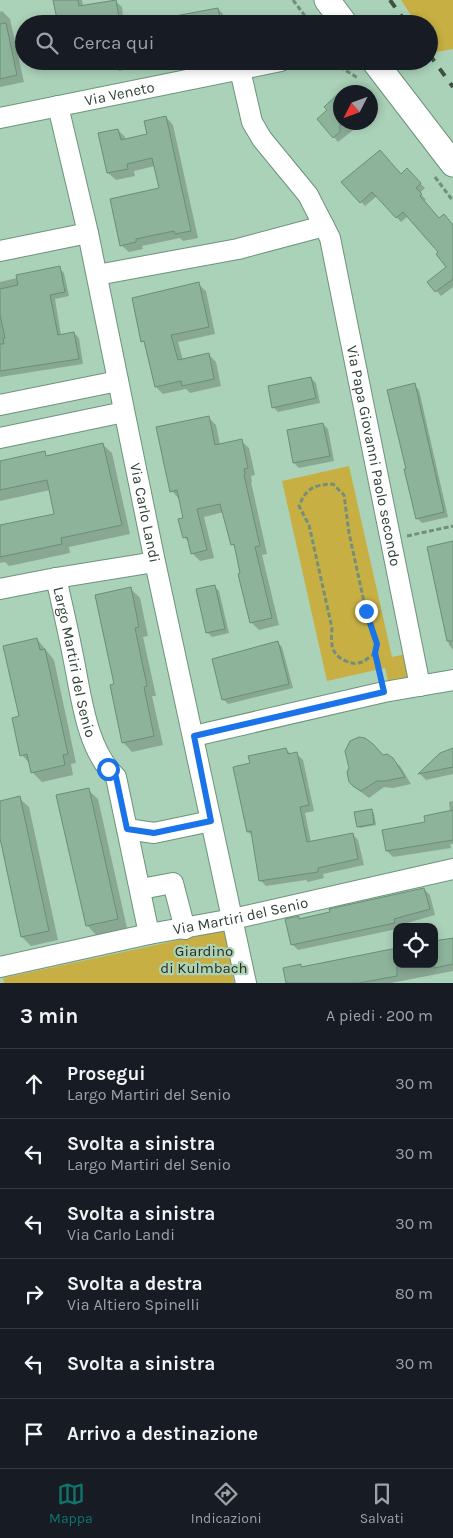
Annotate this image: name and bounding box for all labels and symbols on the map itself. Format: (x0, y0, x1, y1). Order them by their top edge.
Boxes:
street label: Via Veneto (83, 78, 156, 110)
north arrow (333, 85, 378, 130)
street label: Via Papa Giovanni Paolo secondo (343, 344, 405, 568)
street label: Via Carlo Landi (126, 461, 164, 564)
street label: Largo Martiri del Senio (49, 585, 100, 740)
route end (355, 600, 378, 623)
route start (97, 758, 120, 781)
street label: Via Martiri del Senio (172, 893, 310, 939)
park label: Giardino di Kulmbach (160, 942, 248, 977)

